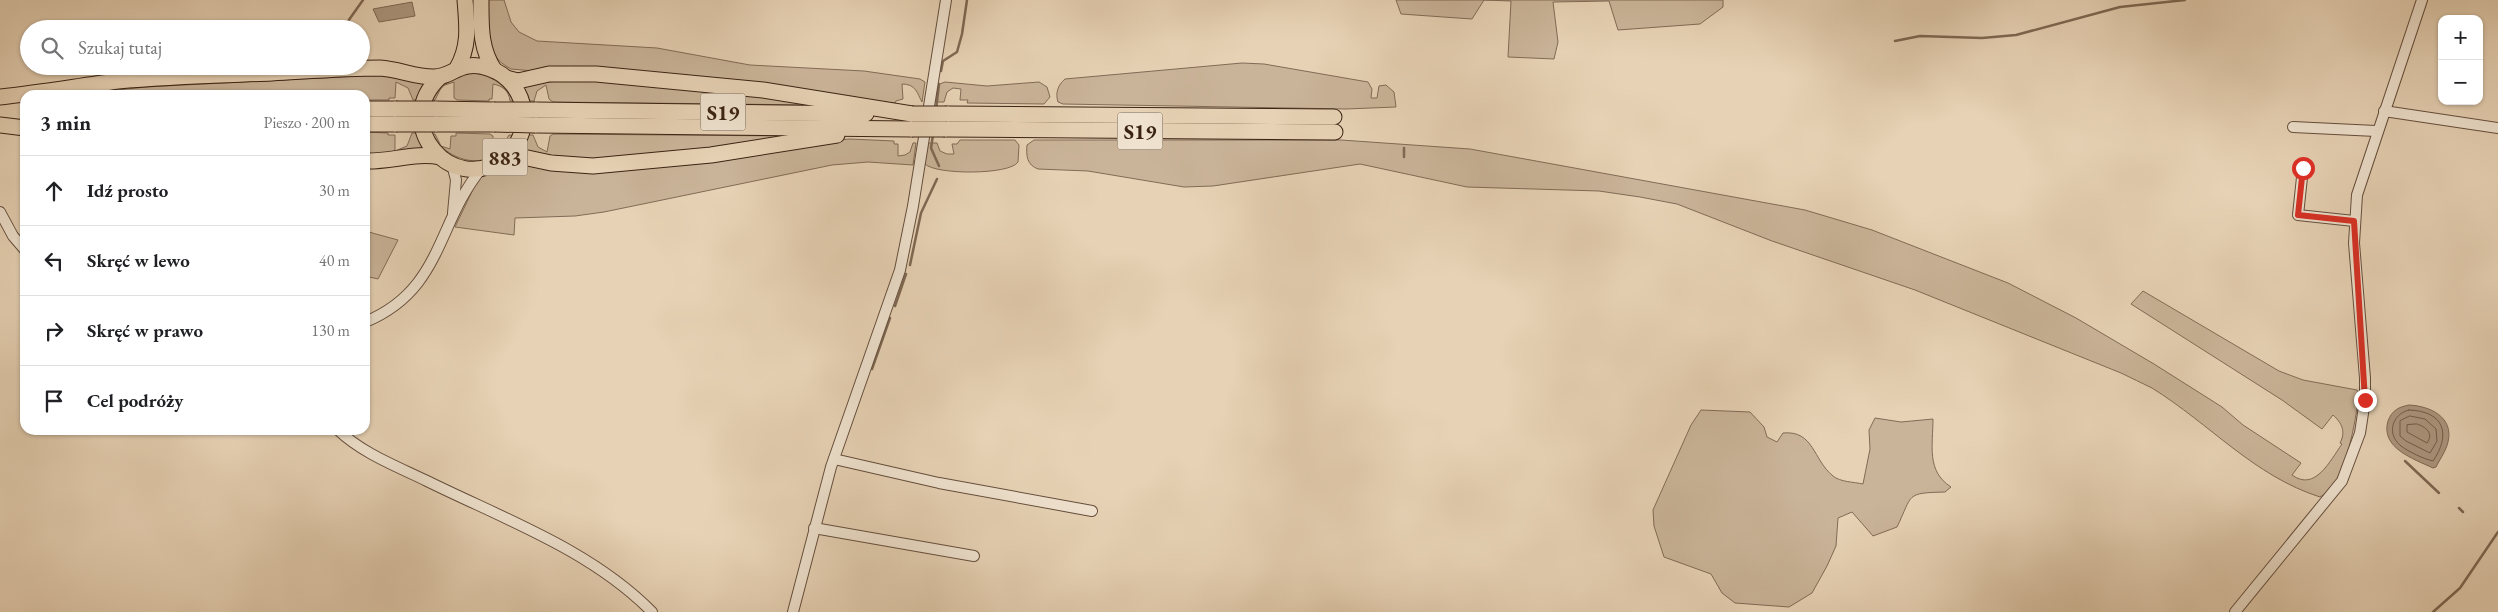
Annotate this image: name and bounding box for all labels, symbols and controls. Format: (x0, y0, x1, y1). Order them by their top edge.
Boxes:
map controls (2438, 15, 2483, 105)
button: + (2438, 15, 2483, 60)
search box (20, 20, 370, 75)
icon: search (38, 34, 66, 62)
text: Szukaj tutaj (78, 35, 162, 60)
button: − (2438, 60, 2483, 105)
road number: S19 (700, 94, 746, 130)
text: 3 min (40, 109, 91, 136)
text: Pieszo · 200 m (264, 112, 350, 133)
road number: S19 (1118, 112, 1162, 150)
road number: 883 (482, 138, 528, 176)
route start (2292, 157, 2315, 180)
icon: ahead (40, 177, 68, 205)
text: Idź prosto (87, 178, 168, 203)
text: 30 m (319, 180, 350, 201)
icon: left (40, 247, 68, 275)
text: Skręć w lewo (87, 248, 190, 273)
text: 40 m (319, 250, 350, 271)
icon: right (40, 317, 68, 345)
text: Skręć w prawo (87, 318, 203, 343)
text: 130 m (311, 320, 350, 341)
icon: arrive (40, 387, 68, 415)
text: Cel podróży (87, 388, 183, 413)
route end (2354, 389, 2377, 412)

